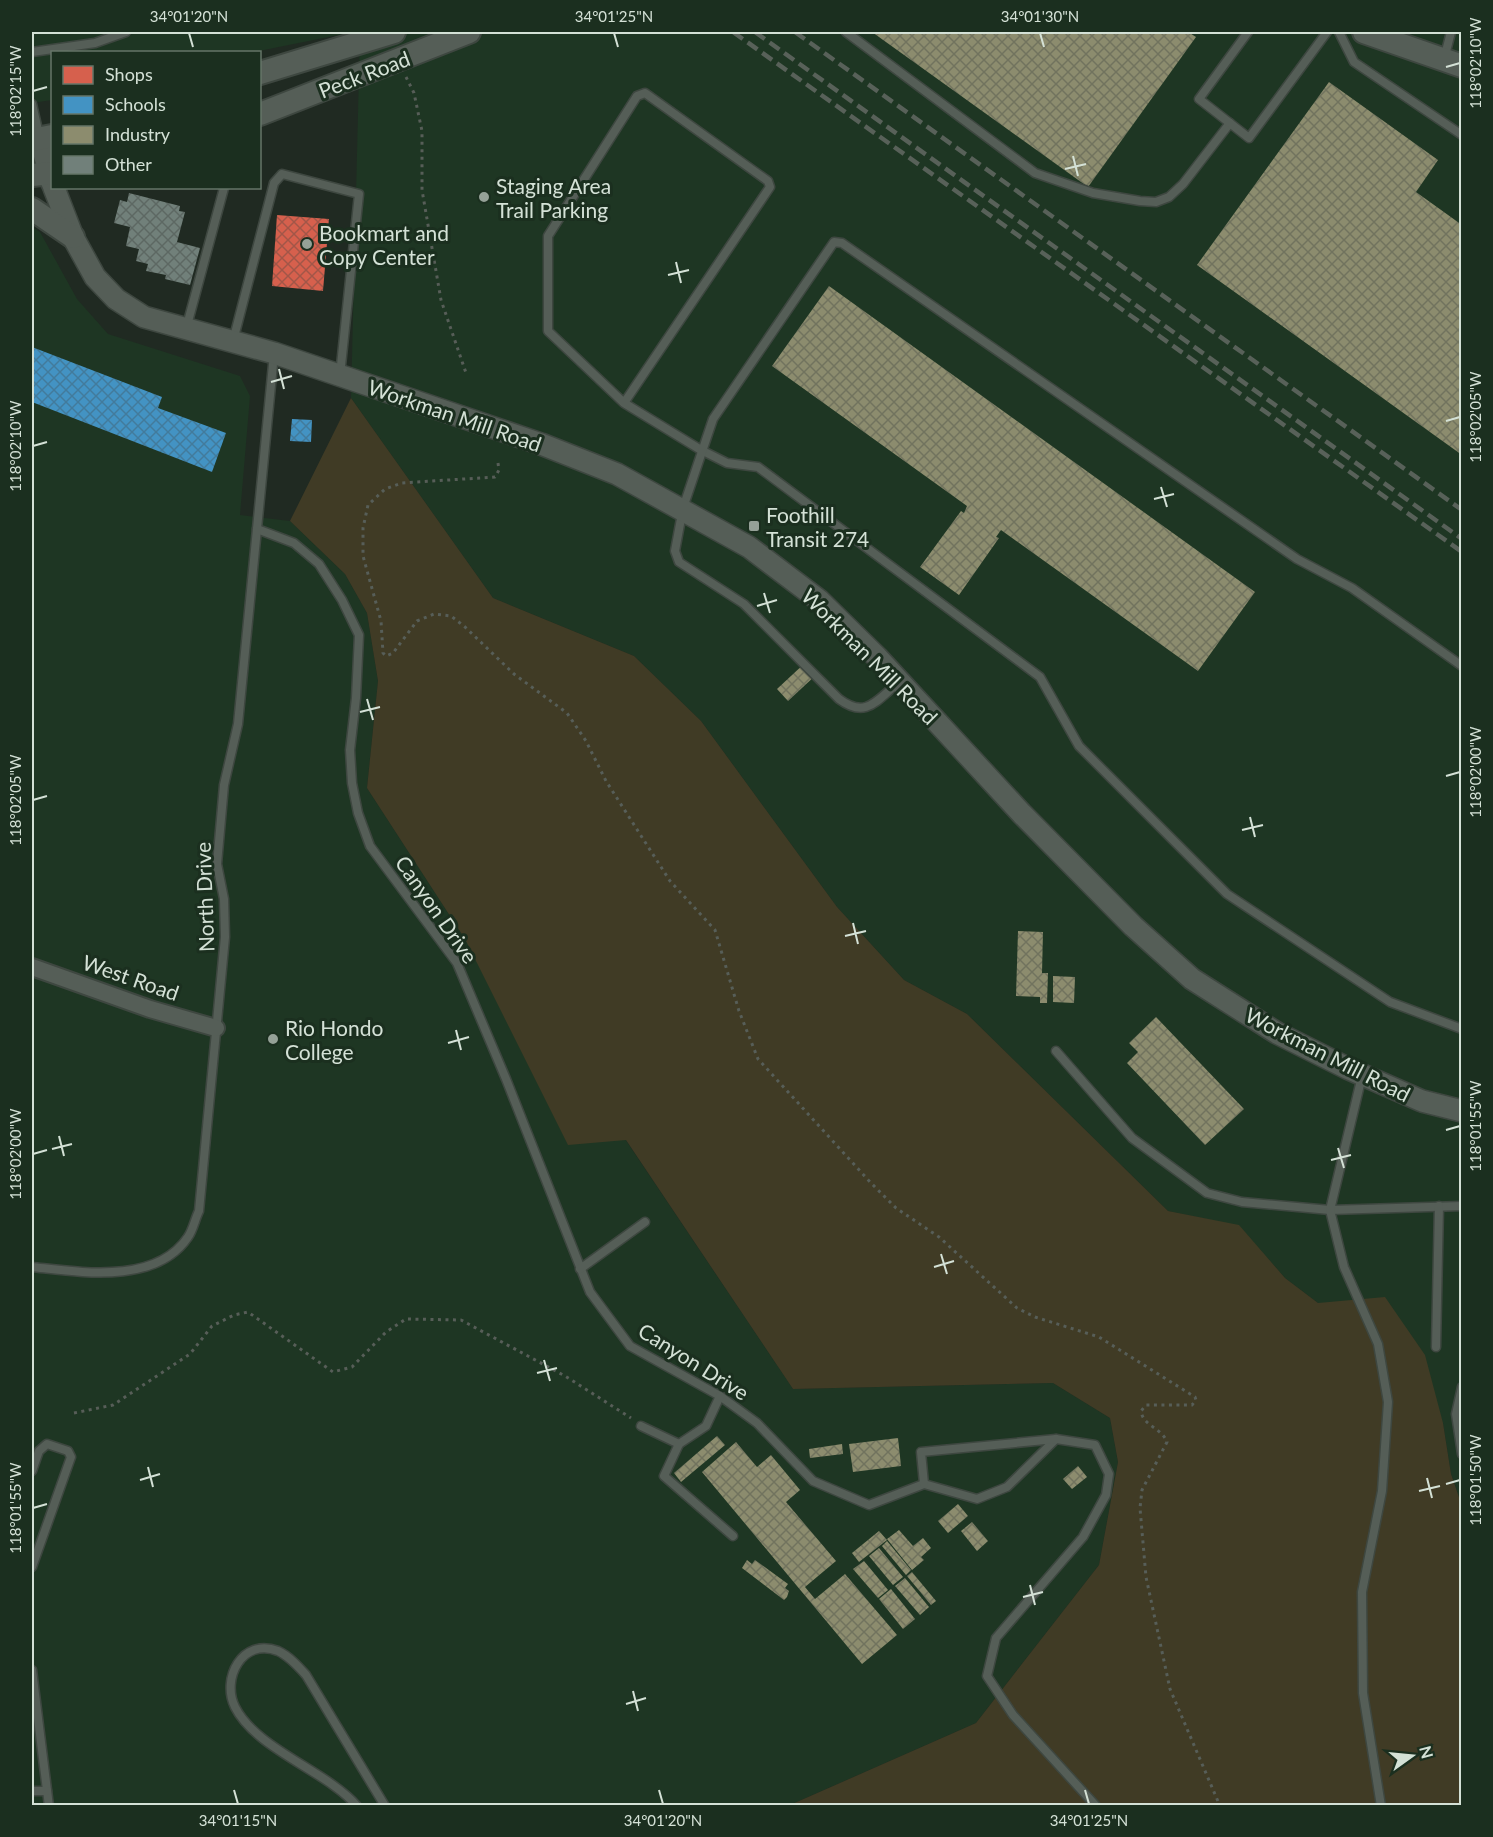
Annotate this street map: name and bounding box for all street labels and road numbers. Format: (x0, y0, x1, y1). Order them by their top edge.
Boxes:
street label: Peck Road (315, 45, 413, 103)
street label: Workman Mill Road (365, 374, 545, 456)
street label: Workman Mill Road (797, 583, 943, 729)
street label: North Drive (190, 842, 218, 952)
street label: Canyon Drive (391, 850, 483, 968)
street label: West Road (80, 949, 182, 1005)
street label: Workman Mill Road (1241, 1002, 1415, 1106)
street label: Canyon Drive (634, 1317, 754, 1405)

